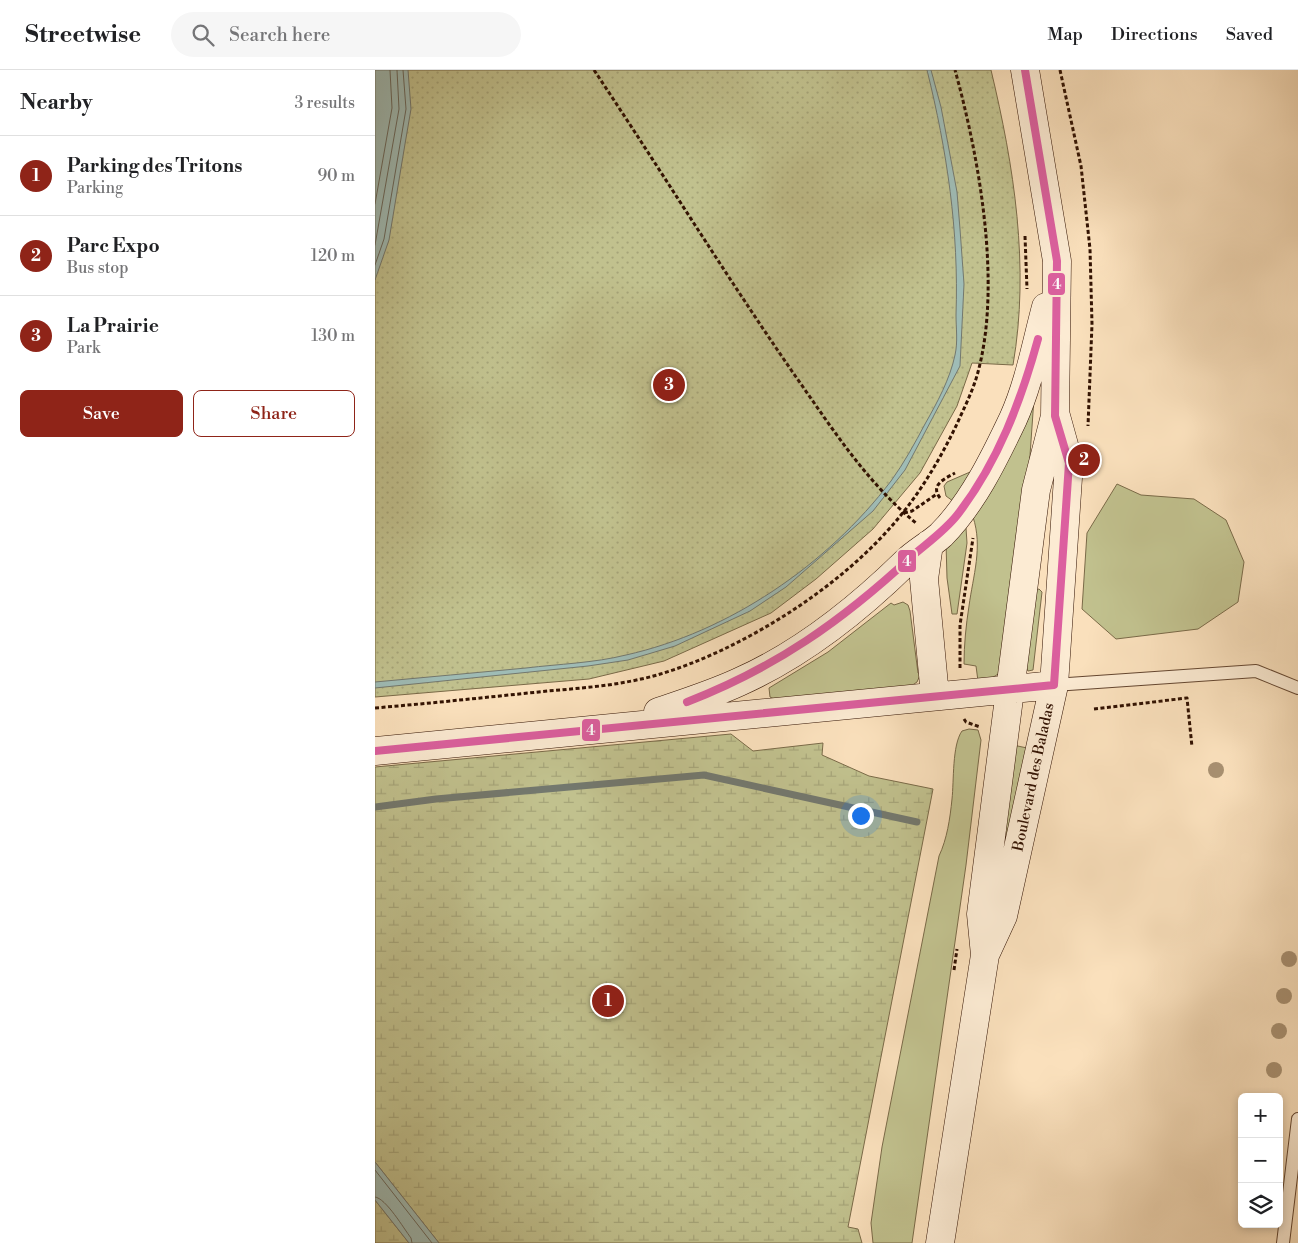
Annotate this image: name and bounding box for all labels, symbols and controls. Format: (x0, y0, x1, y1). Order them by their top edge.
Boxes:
search box (171, 12, 521, 57)
text: Streetwise (25, 20, 141, 50)
icon: search (189, 21, 217, 49)
text: Search here (229, 23, 330, 47)
text: Map (1047, 23, 1083, 46)
text: Directions (1111, 23, 1198, 46)
text: Saved (1226, 23, 1273, 46)
text: Nearby (20, 90, 93, 116)
text: 3 results (294, 93, 355, 113)
text: Parking des Tritons (67, 154, 242, 178)
text: 1 (32, 166, 40, 186)
text: 90 m (317, 166, 355, 186)
text: Parking (67, 178, 123, 198)
text: Parc Expo (67, 234, 160, 258)
text: 2 (31, 246, 41, 266)
text: 120 m (311, 246, 355, 266)
text: Bus stop (67, 258, 129, 278)
line badge: 4 (1047, 272, 1066, 296)
text: 4 (1052, 276, 1062, 294)
text: La Prairie (67, 314, 159, 338)
text: 3 (31, 326, 41, 346)
text: 130 m (311, 326, 355, 346)
text: Park (67, 338, 100, 358)
pin: 3 (653, 366, 685, 404)
button: Save (20, 390, 183, 437)
button: Share (193, 390, 355, 437)
pin: 2 (1068, 441, 1100, 479)
line badge: 4 (897, 549, 917, 573)
text: 4 (902, 553, 912, 571)
street label: Boulevard des Baladas (1008, 701, 1058, 854)
line badge: 4 (581, 718, 601, 742)
text: 4 (586, 722, 596, 740)
your location (848, 803, 874, 829)
pin: 1 (592, 982, 624, 1020)
map controls (1238, 1093, 1283, 1228)
button: + (1238, 1093, 1283, 1138)
button: − (1238, 1138, 1283, 1183)
button: layers (1238, 1183, 1283, 1228)

